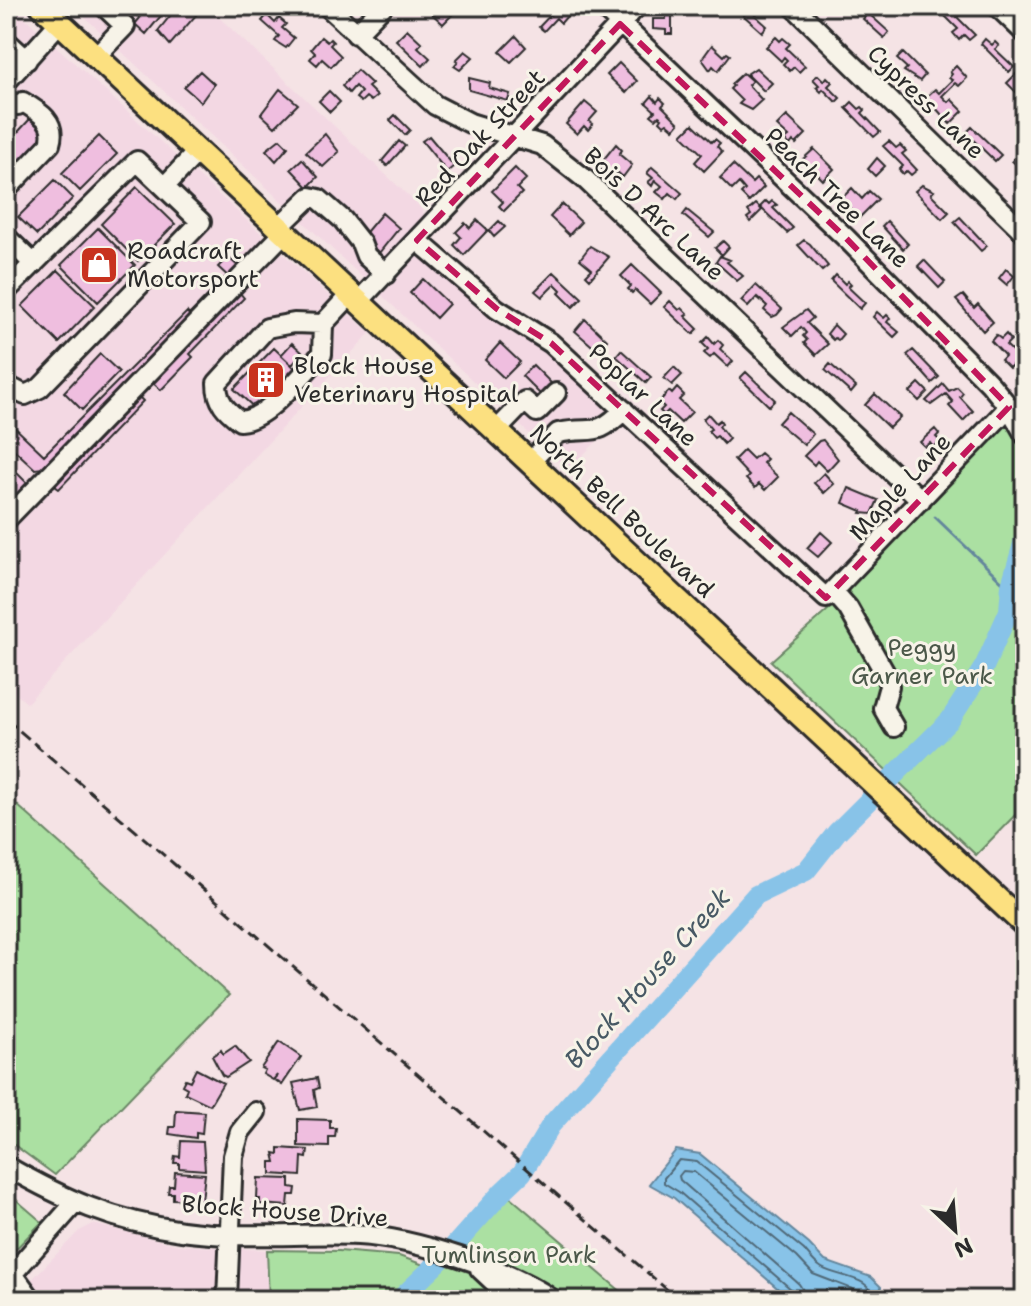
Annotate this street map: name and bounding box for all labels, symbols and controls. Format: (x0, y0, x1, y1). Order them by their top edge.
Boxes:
street label: Cypress Lane (860, 38, 992, 166)
street label: Red Oak Street (408, 62, 552, 214)
street label: Peach Tree Lane (758, 121, 916, 275)
street label: Bois D Arc Lane (577, 140, 731, 288)
place label: Roadcraft Motorsport (127, 235, 259, 295)
shop icon: Roadcraft Motorsport (78, 244, 120, 286)
street label: Poplar Lane (581, 336, 705, 454)
place label: Block House Veterinary Hospital (294, 350, 519, 410)
building icon: Block House Veterinary Hospital (245, 359, 287, 401)
street label: North Bell Boulevard (523, 417, 721, 605)
street label: Maple Lane (842, 426, 958, 548)
park label: Peggy Garner Park (851, 632, 993, 692)
water label: Block House Creek (556, 880, 738, 1076)
street label: Block House Drive (180, 1188, 390, 1234)
north arrow (915, 1190, 995, 1270)
text: N (949, 1231, 978, 1264)
park label: Tumlinson Park (421, 1239, 597, 1271)

